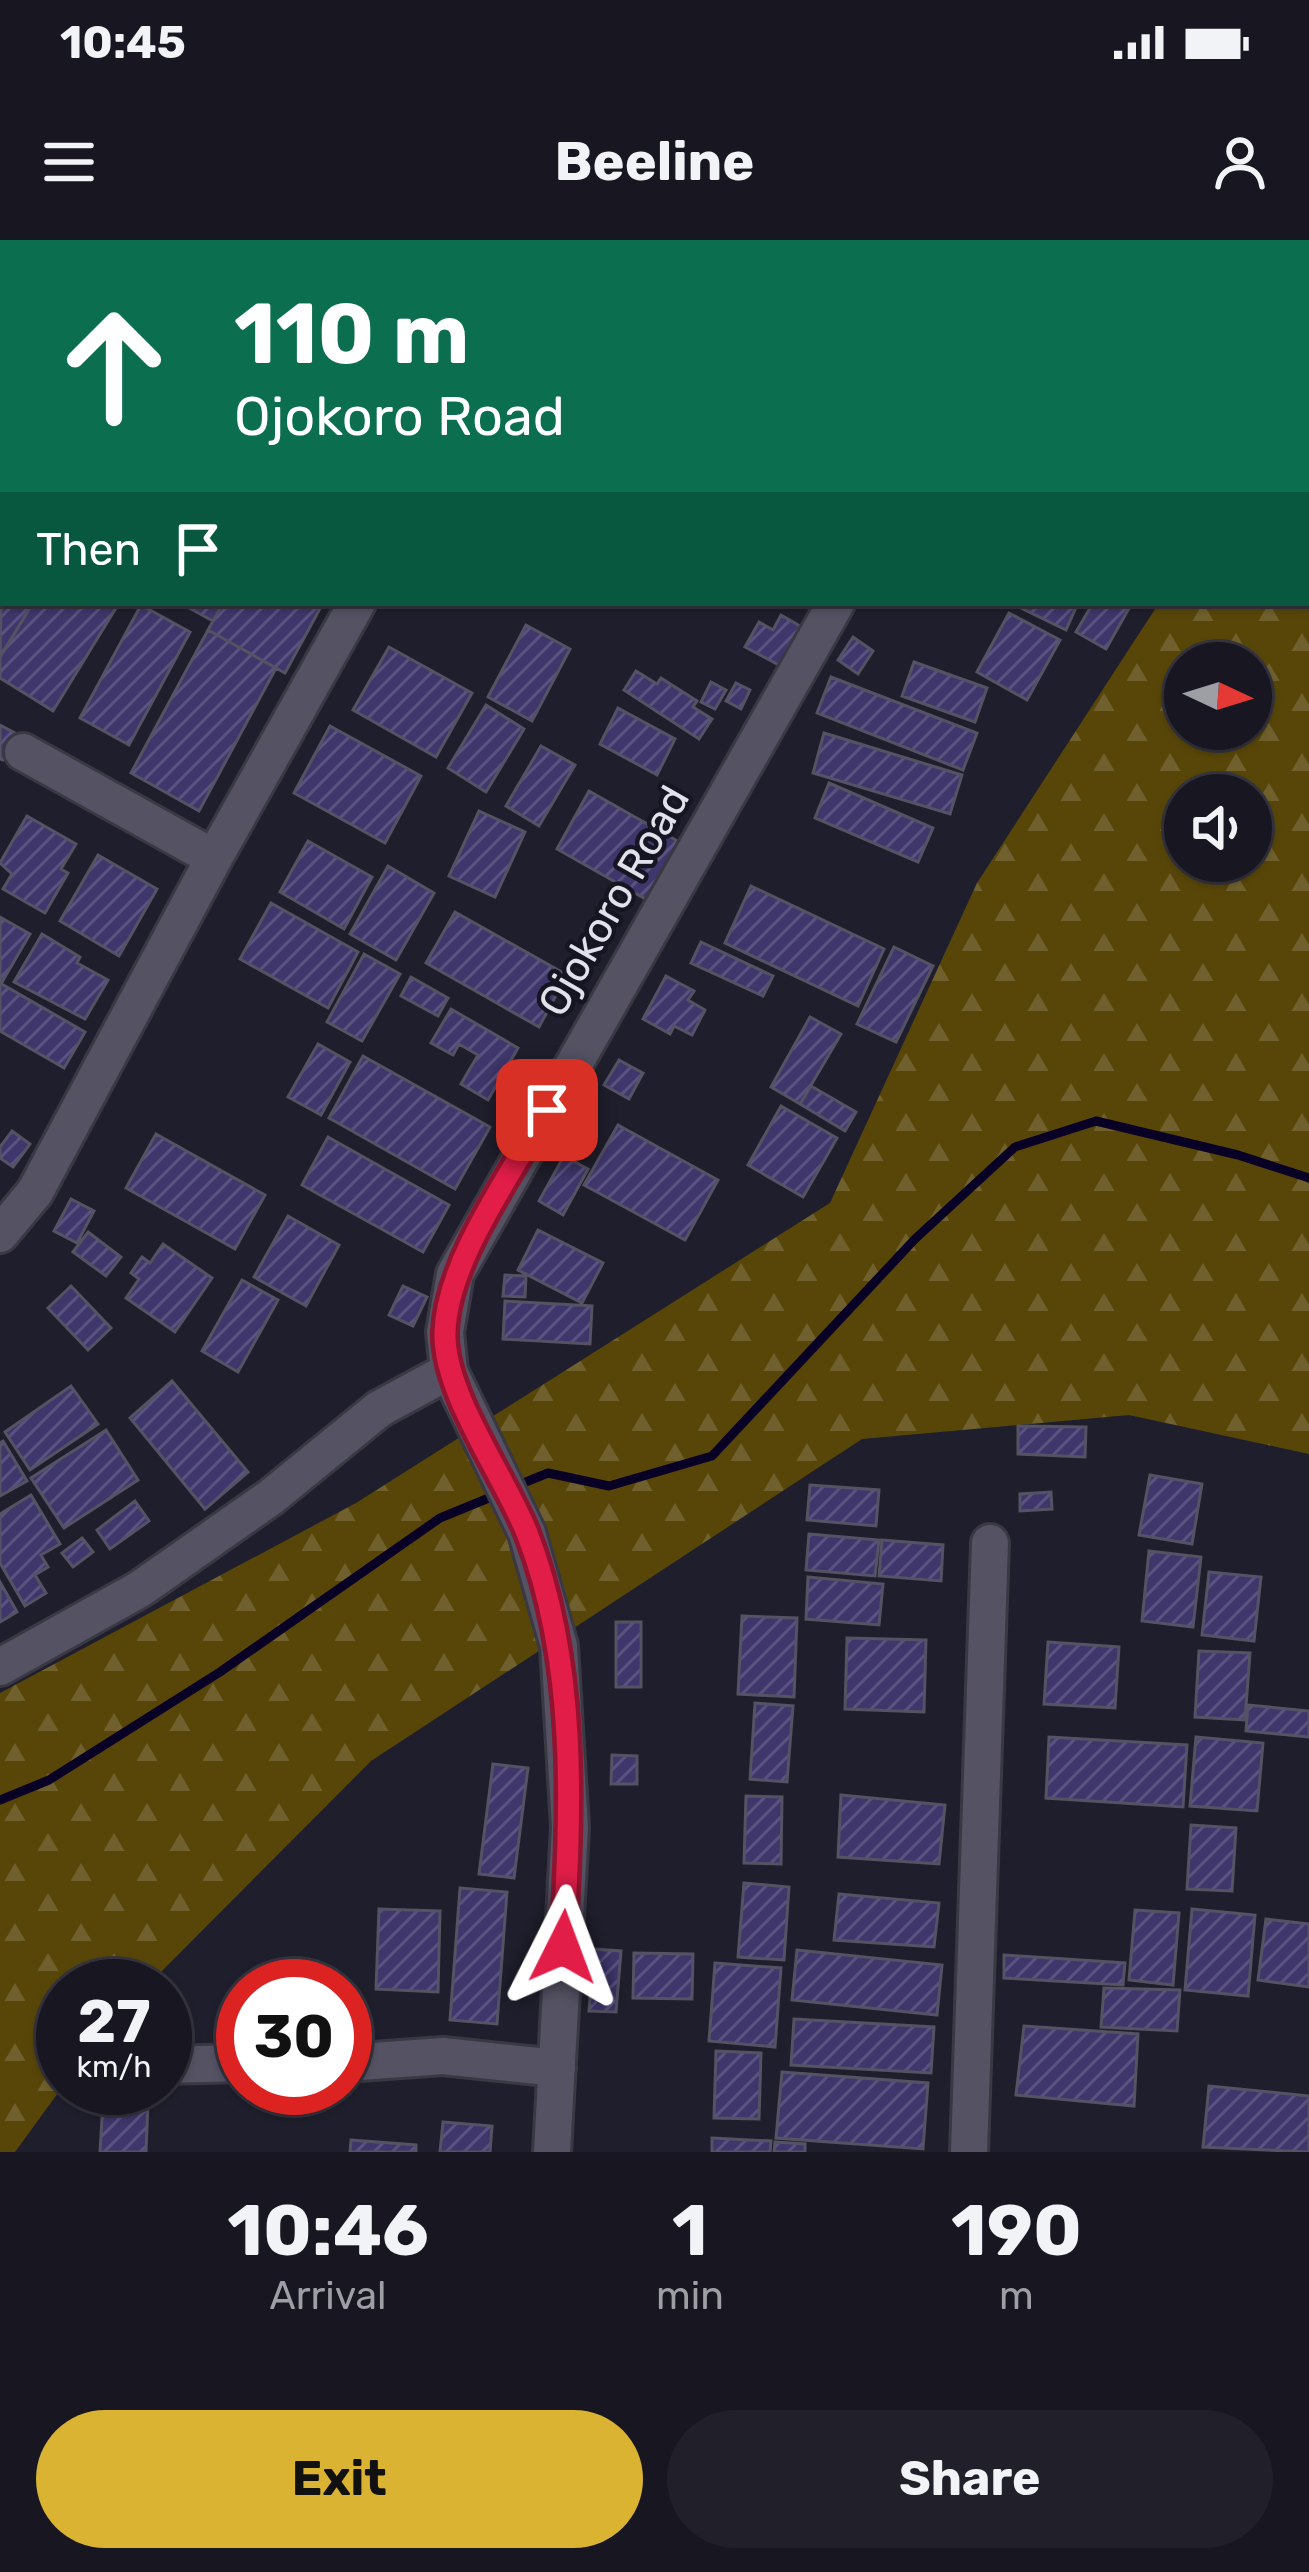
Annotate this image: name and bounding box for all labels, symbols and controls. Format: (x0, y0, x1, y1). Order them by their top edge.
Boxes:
text: 10:45 (60, 16, 186, 69)
icon: menu (36, 129, 102, 195)
icon: person (1207, 129, 1273, 195)
text: Beeline (555, 130, 754, 194)
text: 110 m (234, 284, 469, 384)
icon: ahead (36, 288, 192, 444)
text: Ojokoro Road (234, 385, 565, 449)
icon: arrive (165, 516, 231, 582)
text: Then (36, 523, 141, 576)
north arrow (1164, 642, 1272, 750)
map controls (1164, 642, 1272, 882)
button: sound (1164, 774, 1272, 882)
street label: Ojokoro Road (528, 777, 700, 1025)
pin (496, 1059, 598, 1161)
icon: arrive (514, 1077, 580, 1143)
position arrow (500, 1884, 626, 2010)
speed limit sign: 30 (216, 1959, 372, 2115)
text: 27 (77, 1986, 151, 2057)
text: km/h (77, 2049, 151, 2085)
text: 10:46 (227, 2188, 429, 2273)
text: 1 (672, 2188, 708, 2273)
text: 190 (951, 2188, 1082, 2273)
text: Arrival (270, 2273, 387, 2319)
text: min (656, 2273, 724, 2319)
text: m (999, 2273, 1034, 2319)
button: Exit (36, 2410, 643, 2548)
button: Share (667, 2410, 1273, 2548)

